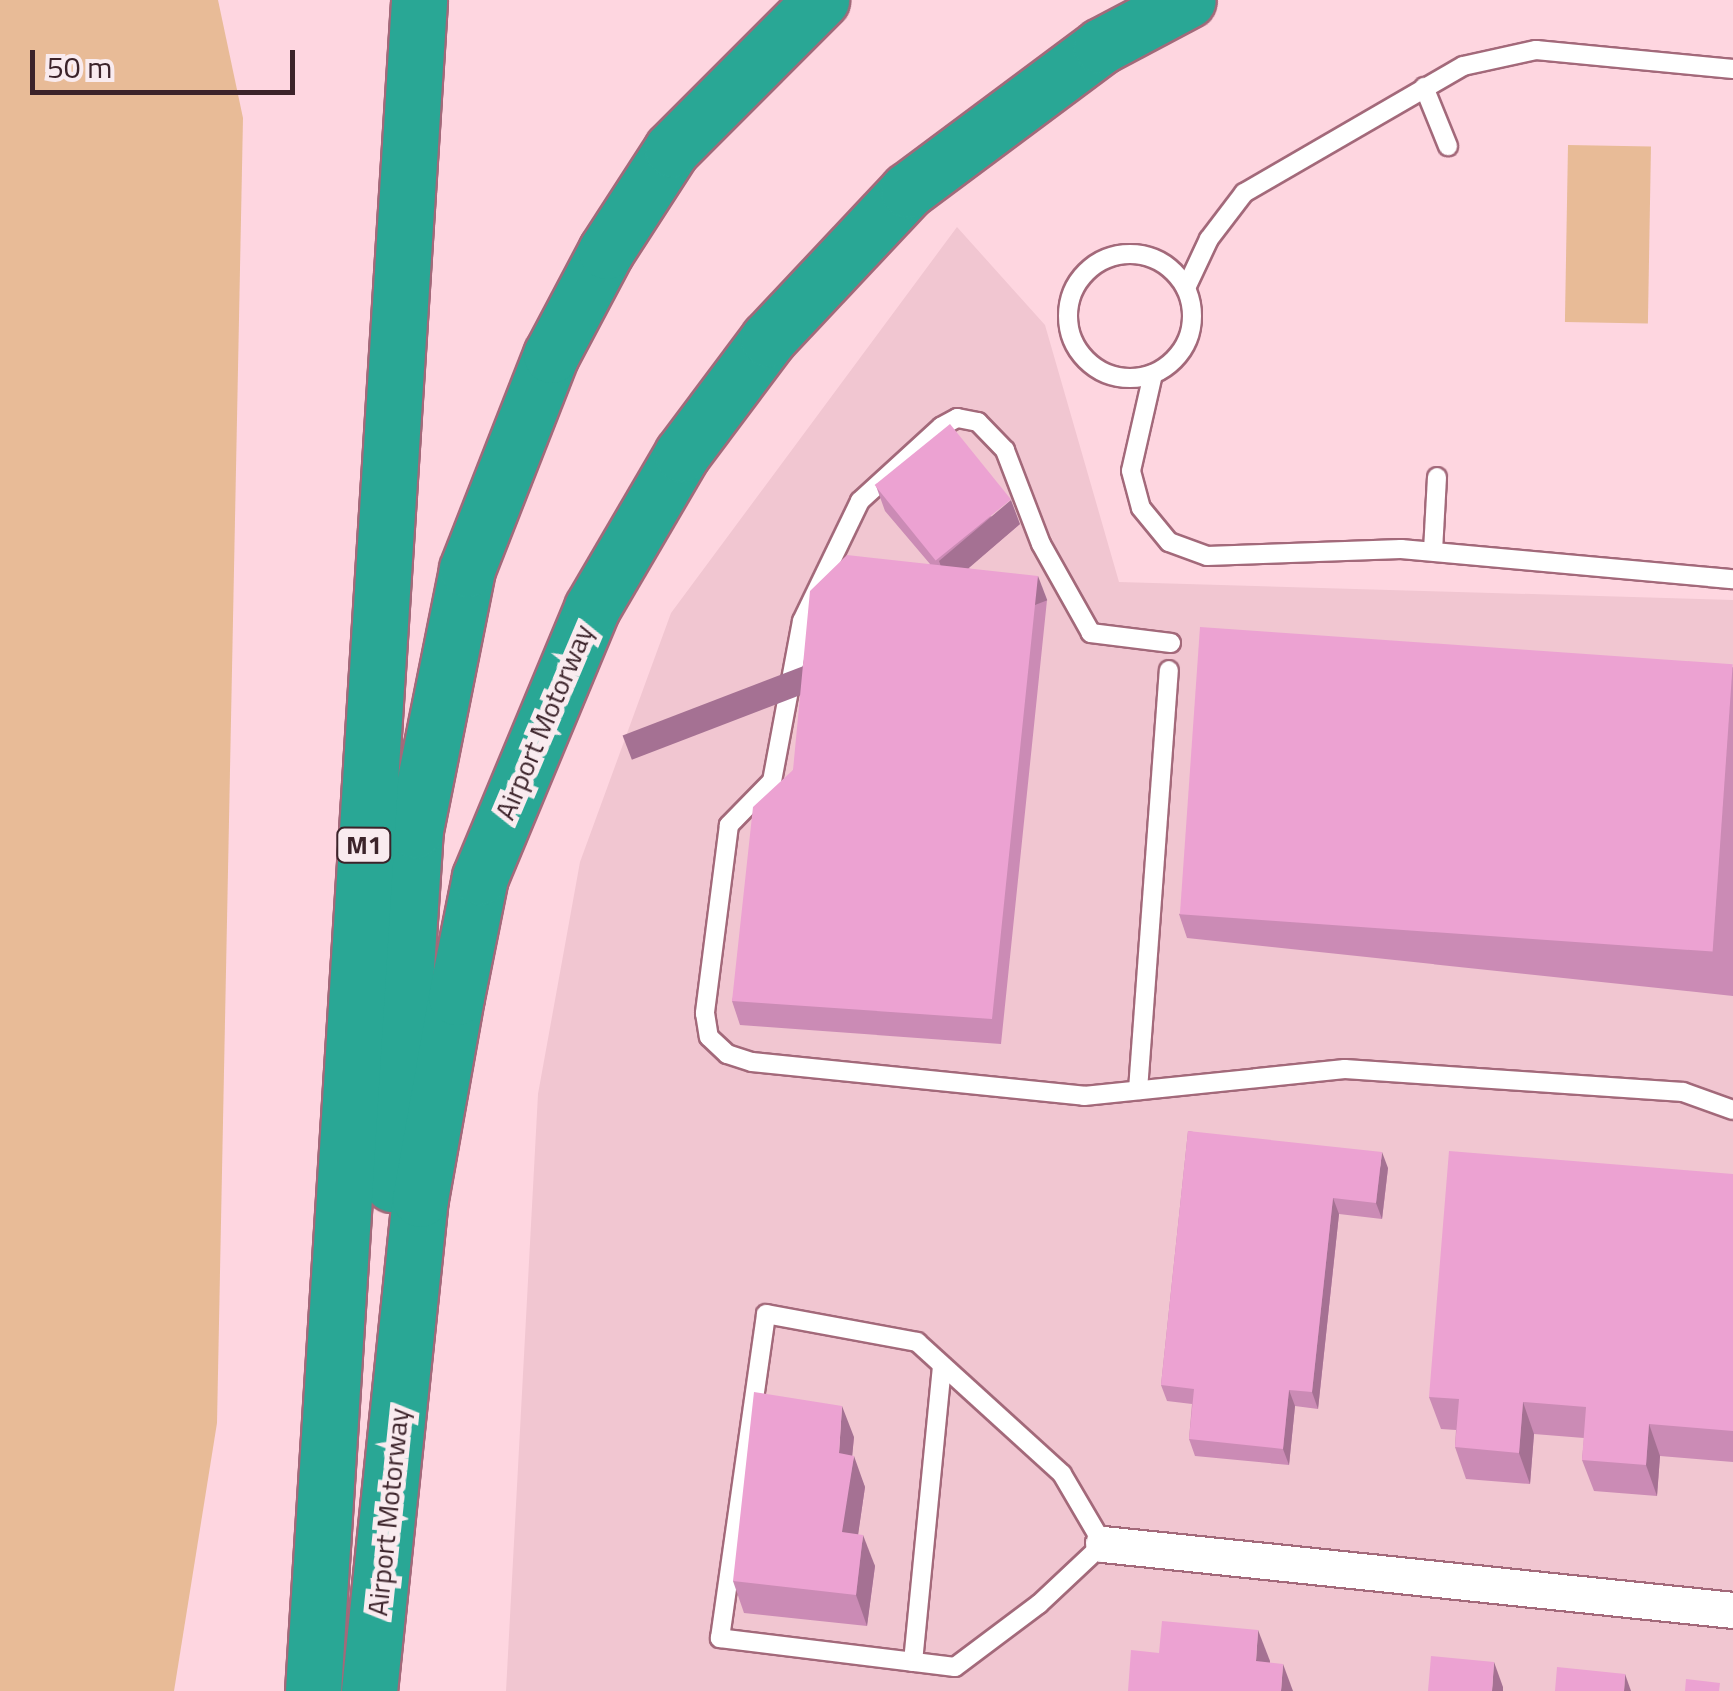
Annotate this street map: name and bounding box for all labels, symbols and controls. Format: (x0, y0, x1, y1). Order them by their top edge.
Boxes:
scale bar (35, 30, 300, 92)
text: 50 m (47, 44, 112, 90)
street label: Airport Motorway (488, 619, 600, 825)
road number: M1 (334, 825, 394, 865)
street label: Airport Motorway (360, 1406, 416, 1618)

